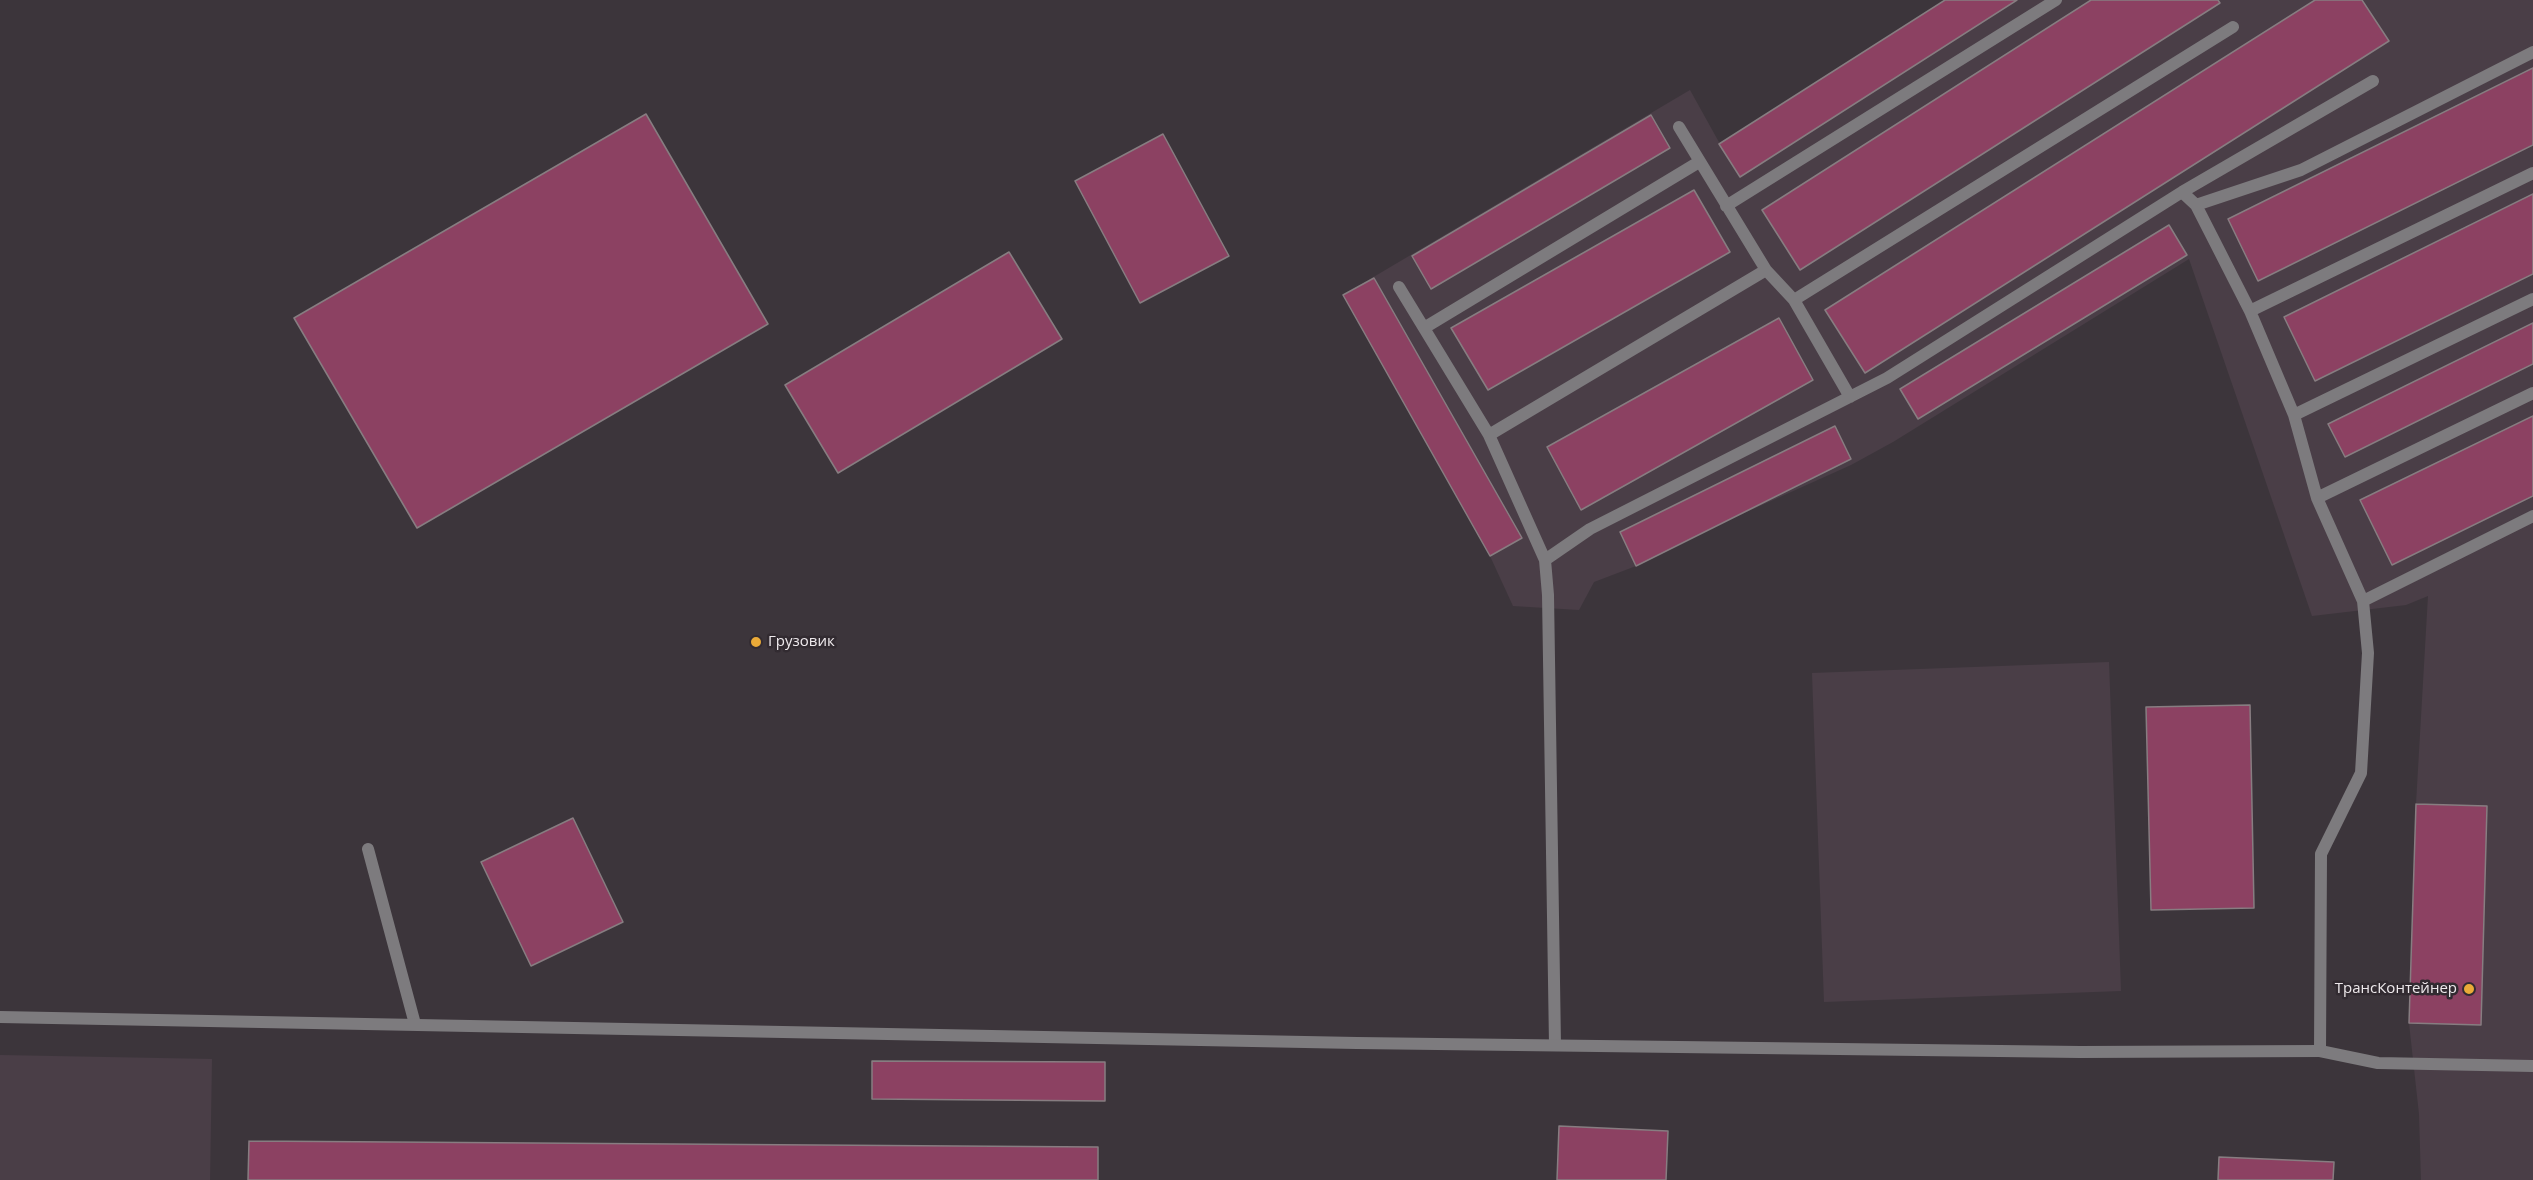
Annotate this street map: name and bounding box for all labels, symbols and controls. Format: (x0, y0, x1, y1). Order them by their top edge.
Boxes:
place label: Грузовик (768, 633, 835, 651)
marker: Грузовик (749, 635, 763, 649)
place label: ТрансКонтейнер (2335, 980, 2457, 998)
marker: ТрансКонтейнер (2462, 982, 2476, 996)

